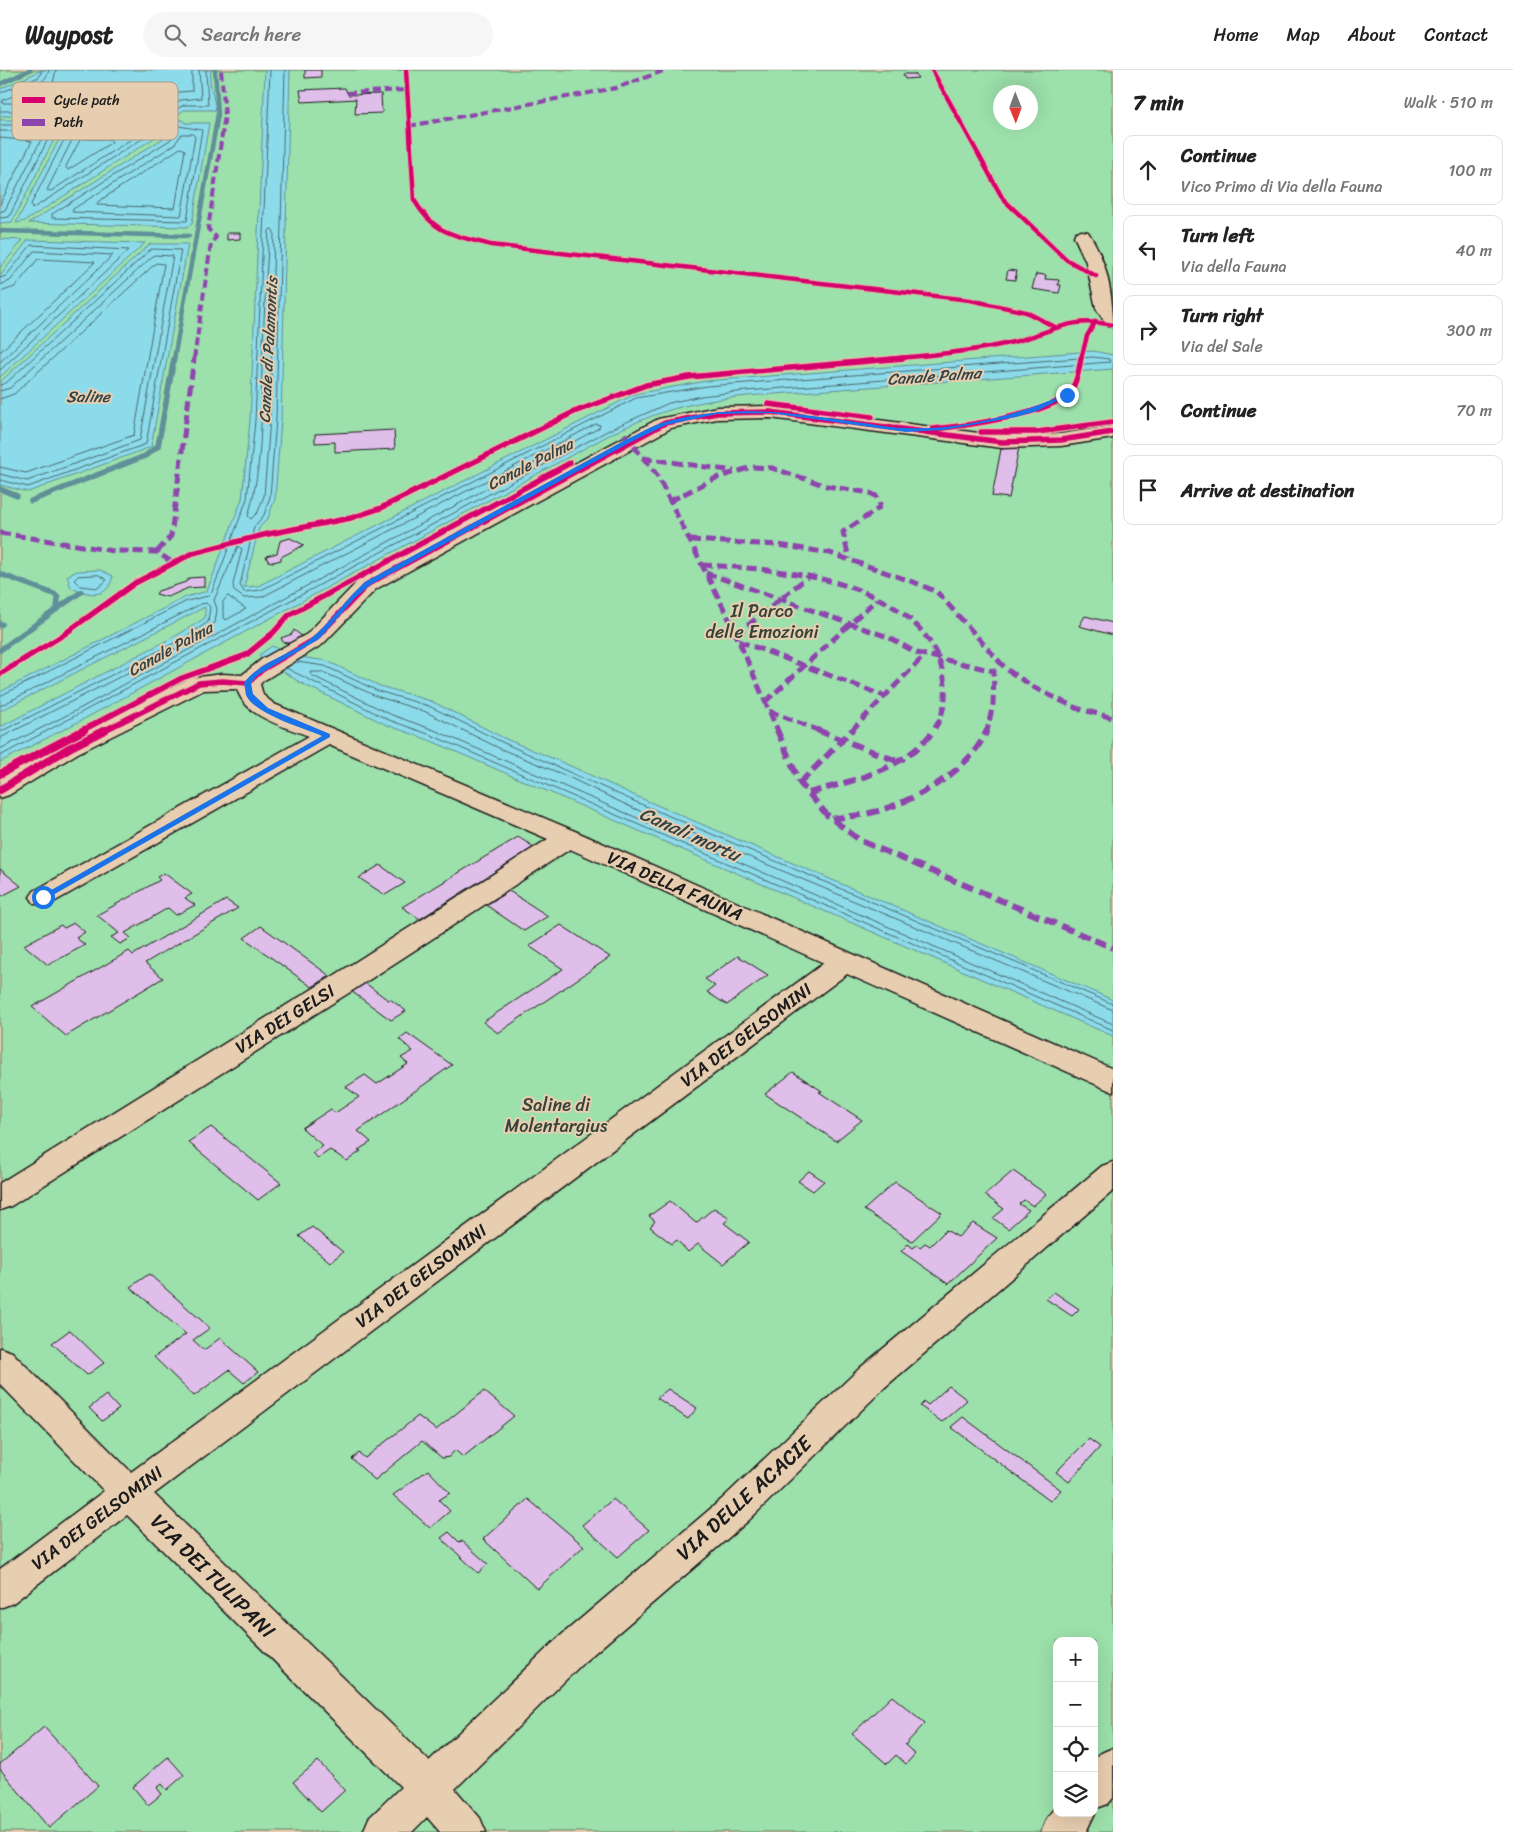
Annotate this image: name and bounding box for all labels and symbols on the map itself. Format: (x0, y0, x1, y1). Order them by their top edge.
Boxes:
legend (12, 82, 178, 140)
north arrow (993, 85, 1038, 130)
text: Cycle path (54, 88, 120, 113)
text: Path (54, 110, 83, 135)
water label: Canale di Palamontis (250, 275, 286, 424)
water label: Canale Palma (886, 358, 984, 394)
water label: Saline (66, 382, 112, 411)
route end (1056, 384, 1079, 407)
water label: Canale Palma (482, 429, 580, 498)
park label: Il Parco delle Emozioni (705, 595, 820, 648)
water label: Canale Palma (122, 613, 220, 684)
water label: Canali mortu (634, 797, 748, 872)
street label: VIA DELLA FAUNA (602, 842, 748, 930)
route start (32, 886, 55, 909)
street label: VIA DEI GELSOMINI (673, 974, 819, 1096)
street label: VIA DEI GELSI (229, 975, 342, 1063)
park label: Saline di Molentargius (505, 1089, 608, 1142)
street label: VIA DEI GELSOMINI (348, 1215, 494, 1337)
street label: VIA DELLE ACACIE (667, 1425, 822, 1570)
street label: VIA DEI GELSOMINI (24, 1457, 170, 1579)
street label: VIA DEI TULIPANI (141, 1504, 285, 1648)

